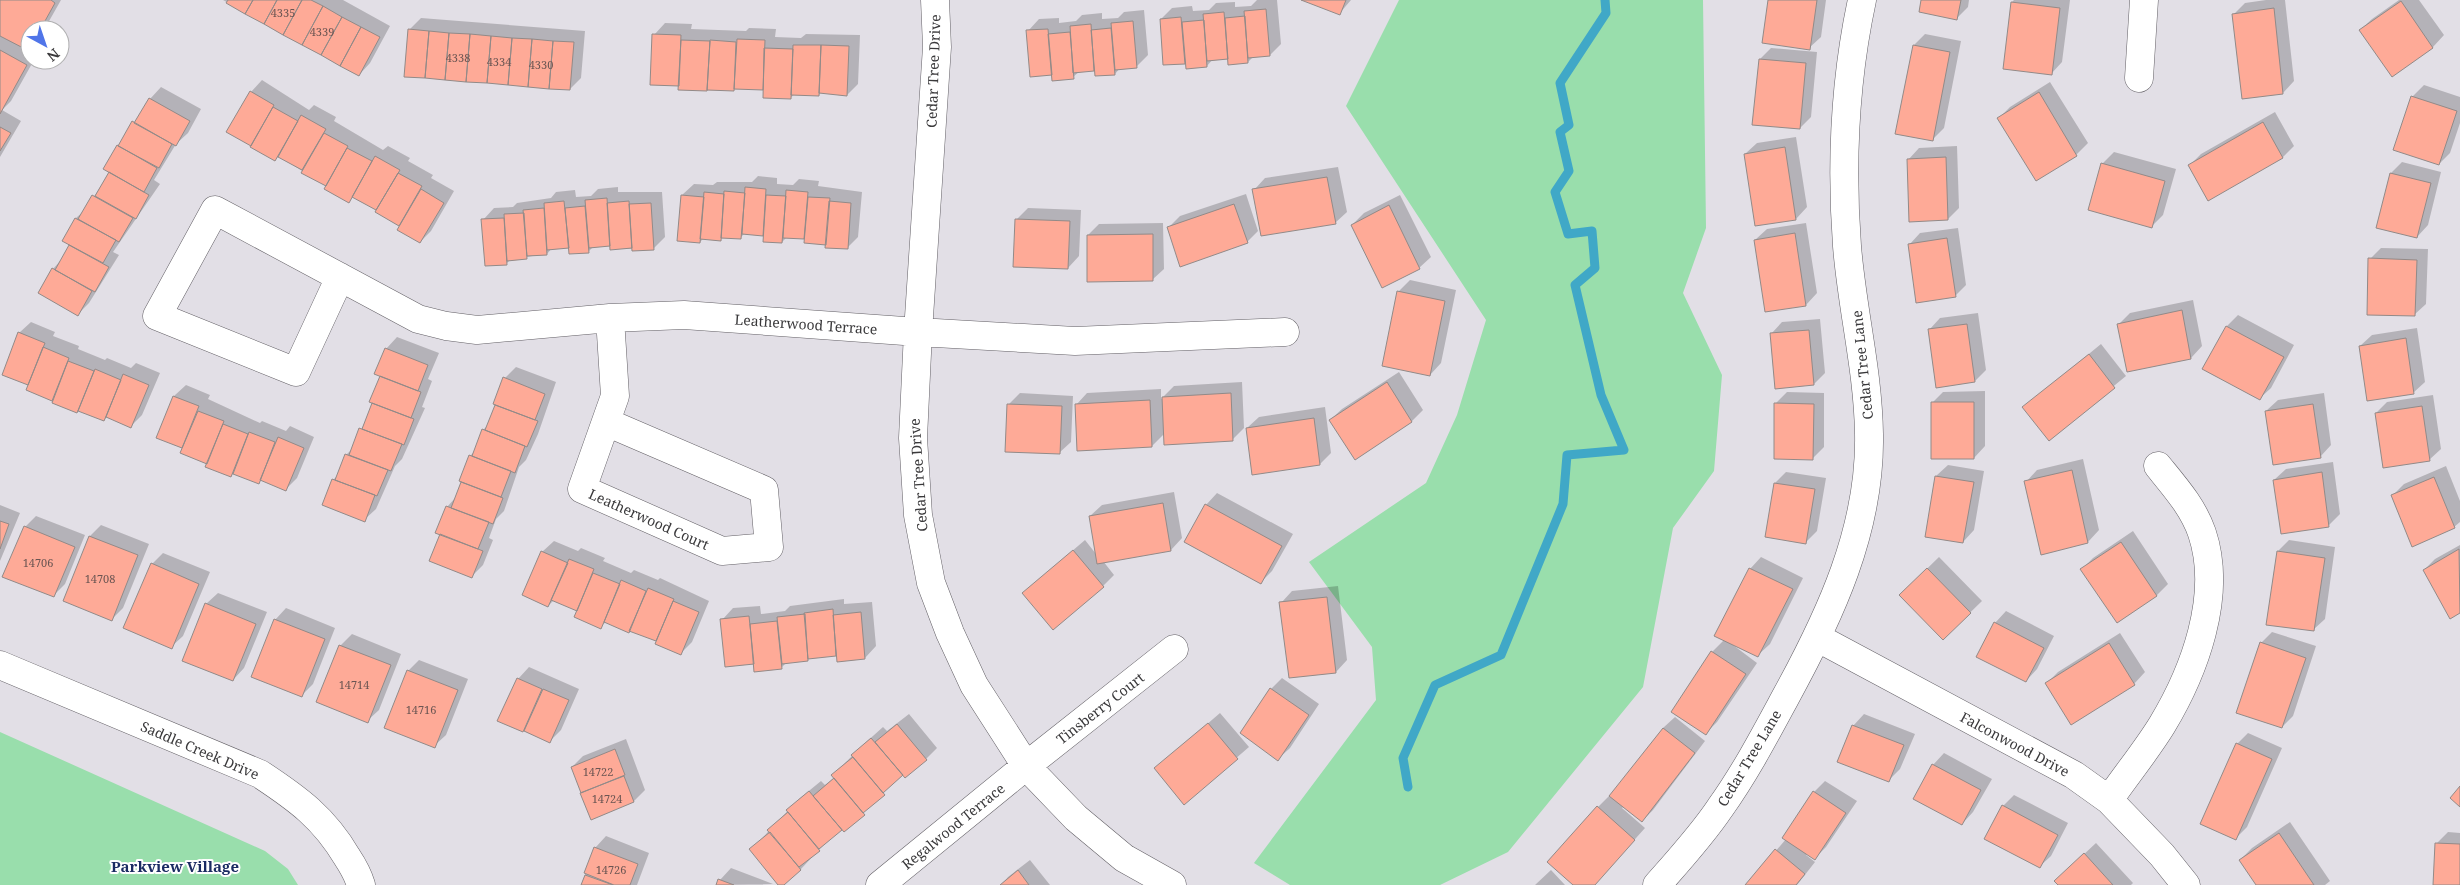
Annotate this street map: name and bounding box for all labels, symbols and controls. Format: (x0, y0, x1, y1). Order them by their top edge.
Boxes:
house number: 4335 (271, 5, 295, 20)
street label: Cedar Tree Drive (922, 14, 944, 128)
north arrow (20, 20, 70, 70)
house number: 4339 (310, 24, 334, 39)
text: N (43, 45, 64, 66)
house number: 4338 (446, 50, 470, 65)
house number: 4334 (487, 54, 511, 69)
house number: 4330 (529, 57, 553, 72)
street label: Cedar Tree Lane (1847, 309, 1877, 421)
street label: Leatherwood Terrace (734, 310, 878, 338)
street label: Cedar Tree Drive (905, 418, 931, 532)
street label: Leatherwood Court (586, 484, 712, 554)
house number: 14706 (23, 555, 53, 570)
house number: 14708 (85, 571, 115, 586)
street label: Tinsberry Court (1052, 668, 1148, 748)
house number: 14714 (339, 677, 369, 692)
house number: 14716 (406, 702, 436, 717)
street label: Cedar Tree Lane (1713, 706, 1785, 810)
street label: Falconwood Drive (1957, 707, 2073, 781)
street label: Saddle Creek Drive (138, 716, 262, 784)
house number: 14722 (583, 764, 613, 779)
street label: Regalwood Terrace (898, 779, 1008, 873)
house number: 14724 (592, 791, 622, 806)
district label: Parkview Village (111, 856, 239, 876)
house number: 14726 (596, 862, 626, 877)

